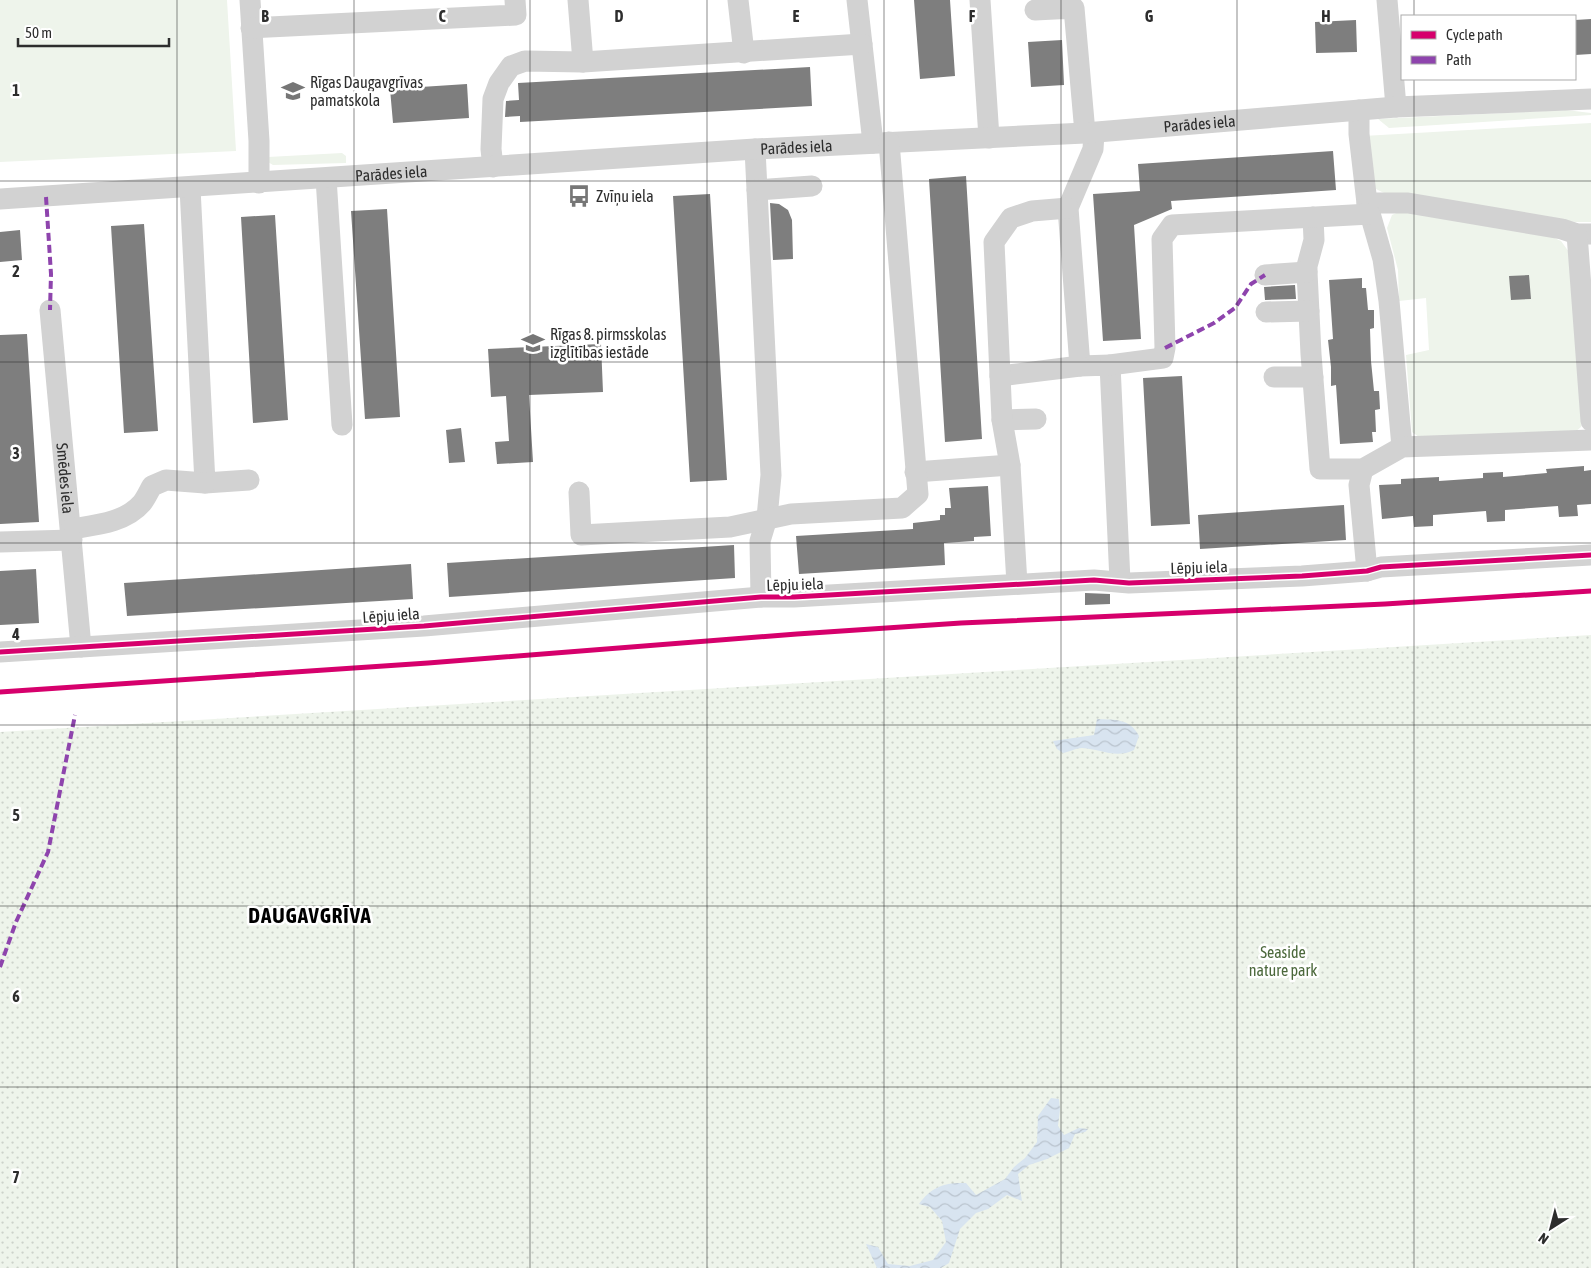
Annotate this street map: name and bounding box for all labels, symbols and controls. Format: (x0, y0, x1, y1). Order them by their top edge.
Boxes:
text: B (261, 7, 269, 25)
text: C (438, 7, 446, 25)
text: D (615, 7, 624, 25)
text: E (793, 7, 800, 25)
text: F (969, 7, 976, 25)
text: G (1145, 7, 1154, 25)
text: H (1321, 7, 1331, 25)
scale bar (18, 15, 169, 47)
legend (1401, 15, 1576, 80)
text: 50 m (25, 24, 52, 41)
text: Cycle path (1446, 26, 1503, 43)
text: Path (1446, 51, 1472, 68)
place label: Rīgas Daugavgrīvas pamatskola (310, 73, 423, 110)
school or university icon: Rīgas Daugavgrīvas pamatskola (280, 78, 306, 104)
text: 1 (12, 81, 20, 99)
street label: Parādes iela (1163, 111, 1236, 135)
street label: Parādes iela (760, 136, 833, 158)
street label: Parādes iela (355, 162, 428, 184)
bus stop icon: Zvīņu iela (566, 183, 592, 209)
place label: Zvīņu iela (596, 187, 654, 206)
text: 2 (12, 262, 20, 280)
place label: Rīgas 8. pirmsskolas izglītības iestāde (550, 325, 667, 362)
school or university icon: Rīgas 8. pirmsskolas izglītības iestāde (520, 330, 546, 356)
street label: Smēdes iela (53, 442, 78, 514)
text: 3 (12, 444, 20, 462)
street label: Lēpju iela (1170, 557, 1228, 578)
street label: Lēpju iela (766, 574, 824, 595)
street label: Lēpju iela (362, 604, 420, 627)
text: 4 (11, 625, 20, 643)
text: 5 (12, 806, 20, 824)
district label: DAUGAVGRĪVA (248, 903, 372, 927)
park label: Seaside nature park (1249, 943, 1317, 980)
text: 6 (12, 987, 20, 1005)
text: 7 (12, 1168, 20, 1186)
north arrow (1526, 1203, 1576, 1253)
text: N (1535, 1230, 1551, 1247)

